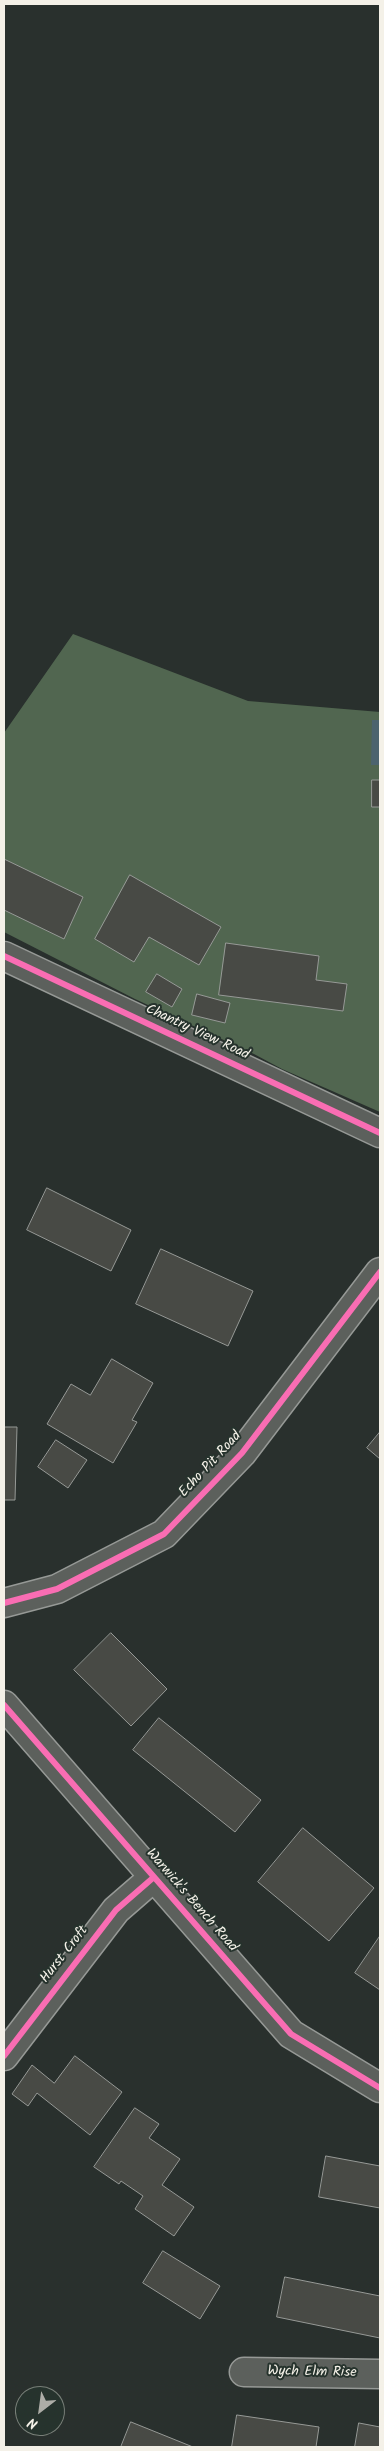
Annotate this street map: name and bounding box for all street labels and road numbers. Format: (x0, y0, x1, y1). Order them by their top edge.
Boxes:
street label: Chantry View Road (143, 1002, 251, 1064)
street label: Echo Pit Road (176, 1429, 246, 1501)
street label: Warwick's Bench Road (142, 1846, 240, 1956)
street label: Hurst Croft (38, 1923, 92, 1987)
street label: Wych Elm Rise (267, 2364, 357, 2382)

